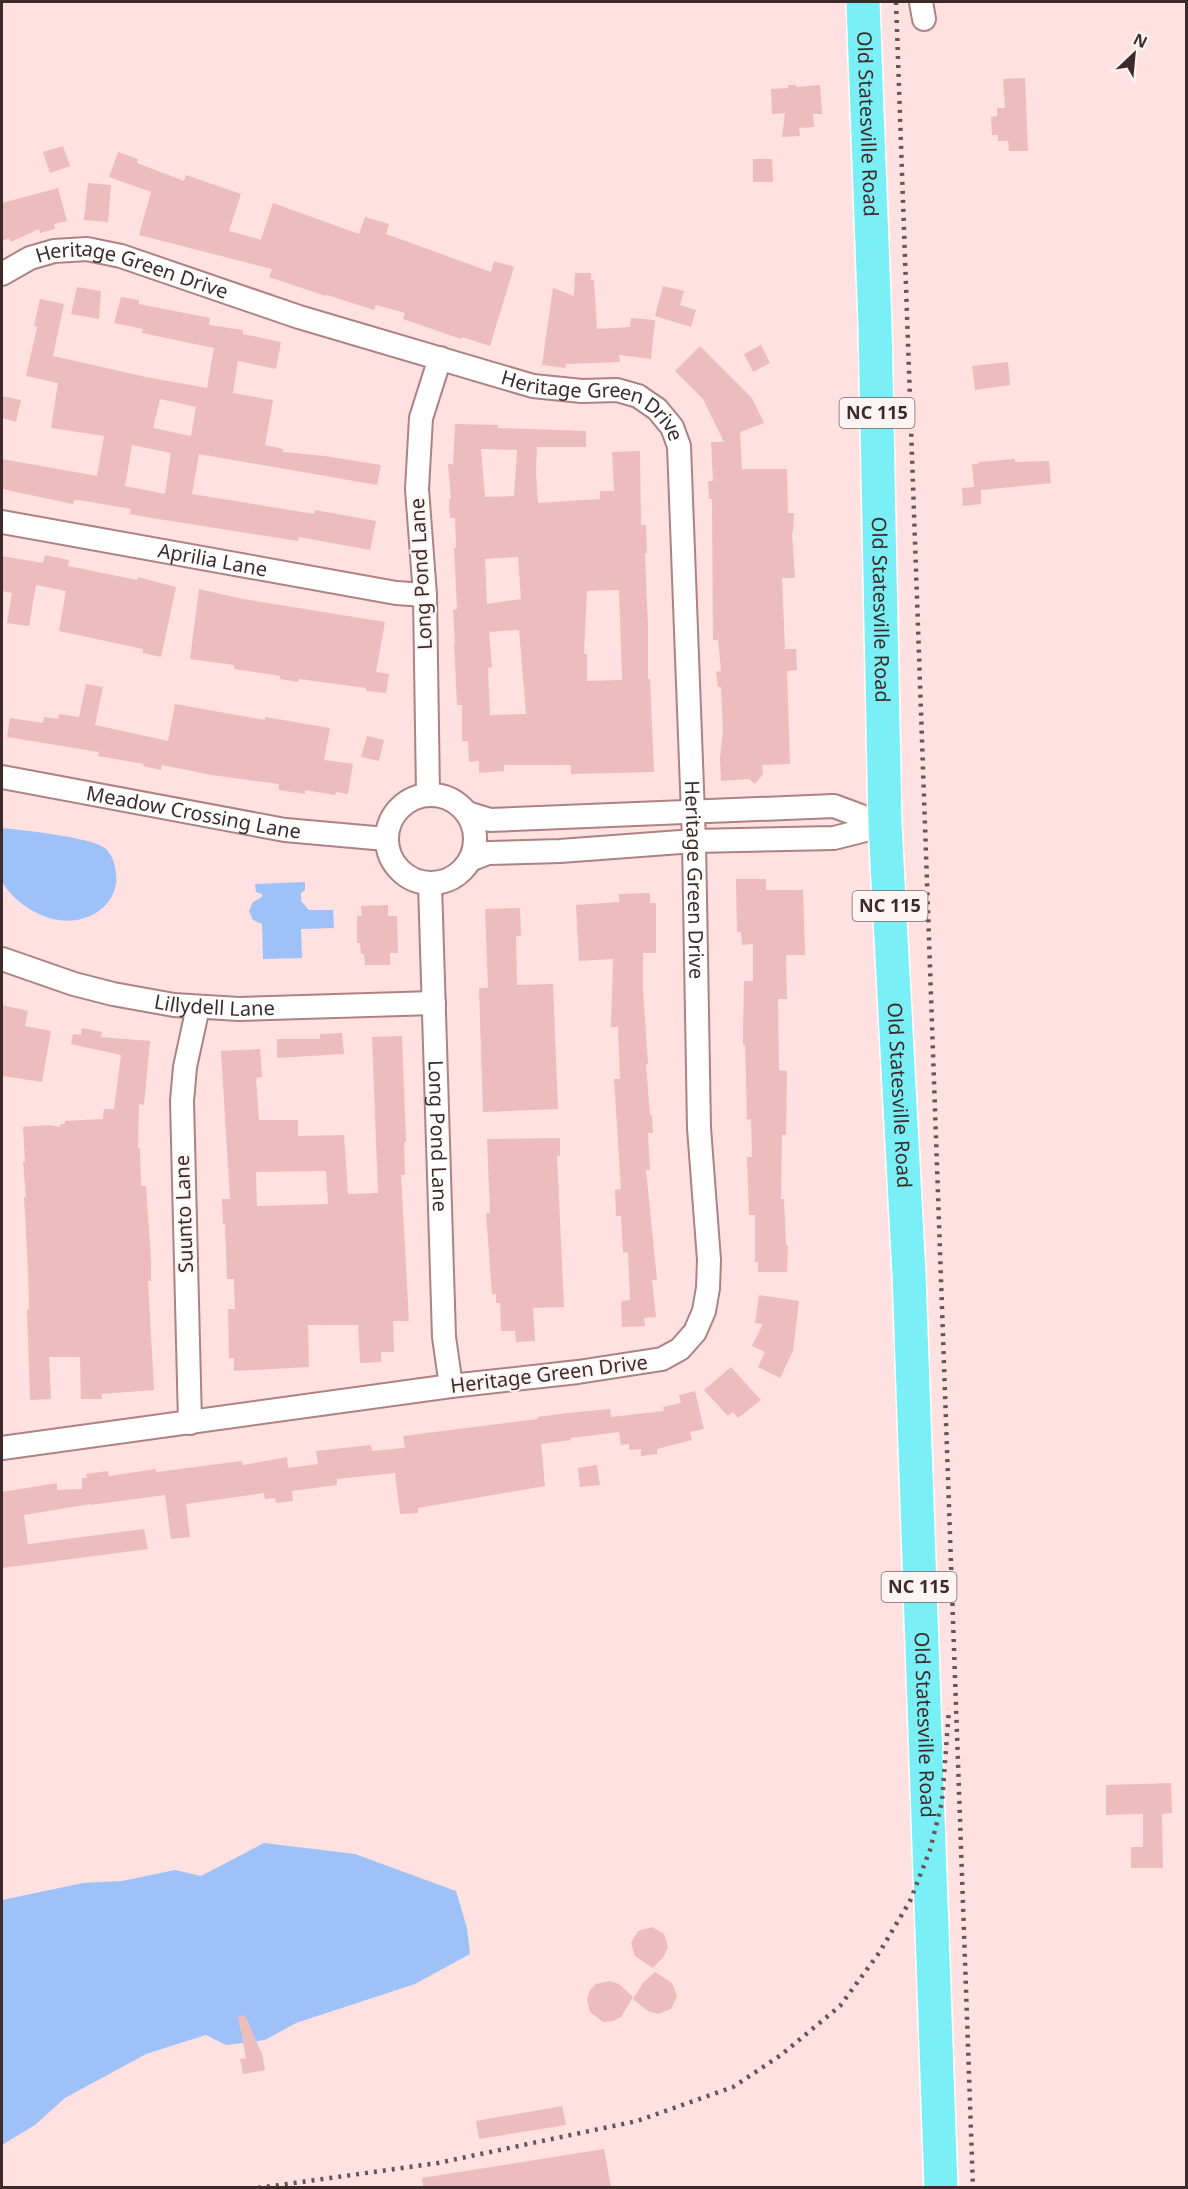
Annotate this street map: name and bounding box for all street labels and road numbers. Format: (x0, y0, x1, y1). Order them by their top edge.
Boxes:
street label: Old Statesville Road (851, 30, 885, 217)
street label: Heritage Green Drive (32, 234, 232, 305)
street label: Heritage Green Drive (498, 363, 690, 444)
road number: NC 115 (840, 398, 914, 428)
street label: Long Pond Lane (403, 498, 438, 651)
street label: Old Statesville Road (866, 516, 897, 703)
street label: Aprilia Lane (156, 536, 270, 583)
street label: Meadow Crossing Lane (84, 779, 302, 844)
street label: Heritage Green Drive (679, 780, 710, 979)
road number: NC 115 (852, 891, 928, 921)
street label: Lillydell Lane (152, 988, 275, 1022)
street label: Old Statesville Road (881, 1002, 918, 1189)
street label: Long Pond Lane (422, 1059, 454, 1212)
street label: Suunto Lane (168, 1155, 199, 1273)
street label: Heritage Green Drive (449, 1348, 649, 1399)
road number: NC 115 (882, 1572, 956, 1602)
street label: Old Statesville Road (909, 1631, 942, 1818)

